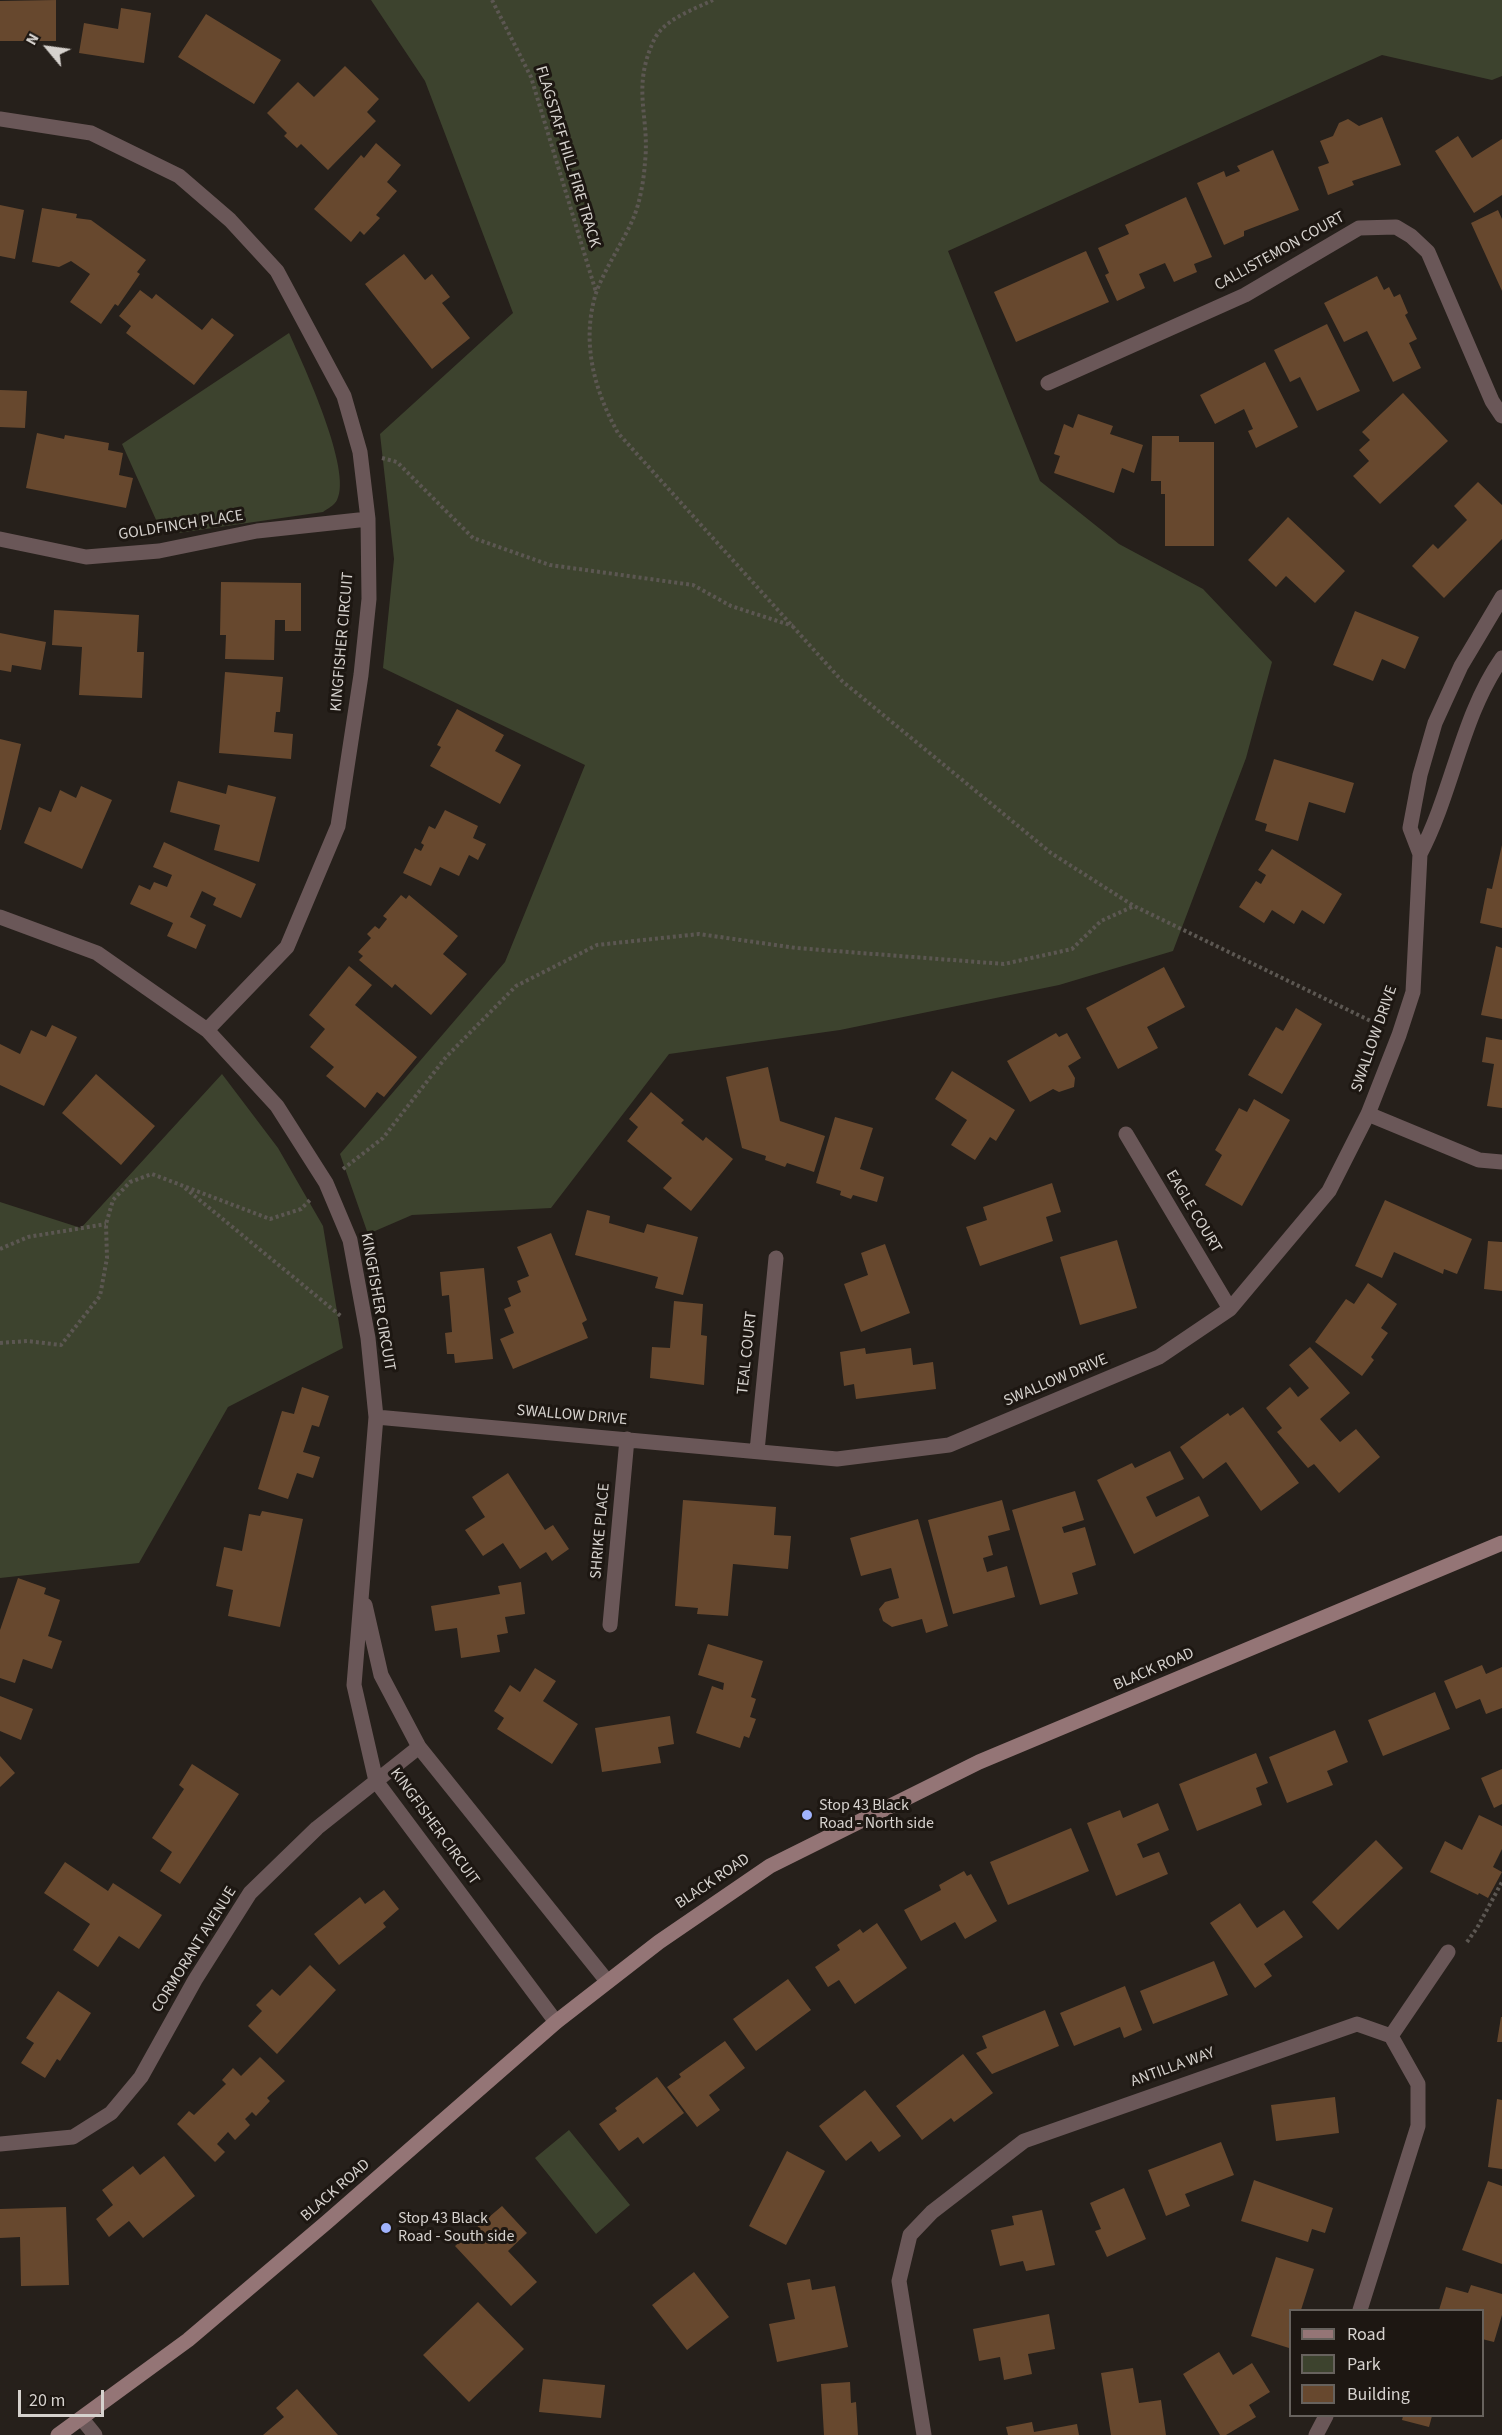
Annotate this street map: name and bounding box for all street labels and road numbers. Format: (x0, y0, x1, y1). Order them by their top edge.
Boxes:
street label: FLAGSTAFF HILL FIRE TRACK (530, 64, 604, 250)
street label: CALLISTEMON COURT (1212, 208, 1348, 296)
street label: GOLDFINCH PLACE (117, 507, 245, 545)
street label: KINGFISHER CIRCUIT (327, 571, 359, 713)
street label: SWALLOW DRIVE (1348, 983, 1402, 1095)
street label: EAGLE COURT (1161, 1167, 1225, 1257)
street label: KINGFISHER CIRCUIT (355, 1231, 399, 1373)
street label: TEAL COURT (734, 1310, 762, 1396)
street label: SWALLOW DRIVE (1001, 1350, 1111, 1412)
street label: SWALLOW DRIVE (516, 1402, 628, 1430)
street label: SHRIKE PLACE (587, 1482, 615, 1580)
street label: BLACK ROAD (1111, 1644, 1197, 1696)
street label: KINGFISHER CIRCUIT (385, 1765, 483, 1889)
street label: BLACK ROAD (672, 1850, 754, 1914)
street label: CORMORANT AVENUE (149, 1884, 241, 2016)
street label: ANTILLA WAY (1128, 2044, 1218, 2092)
street label: BLACK ROAD (297, 2156, 375, 2226)

